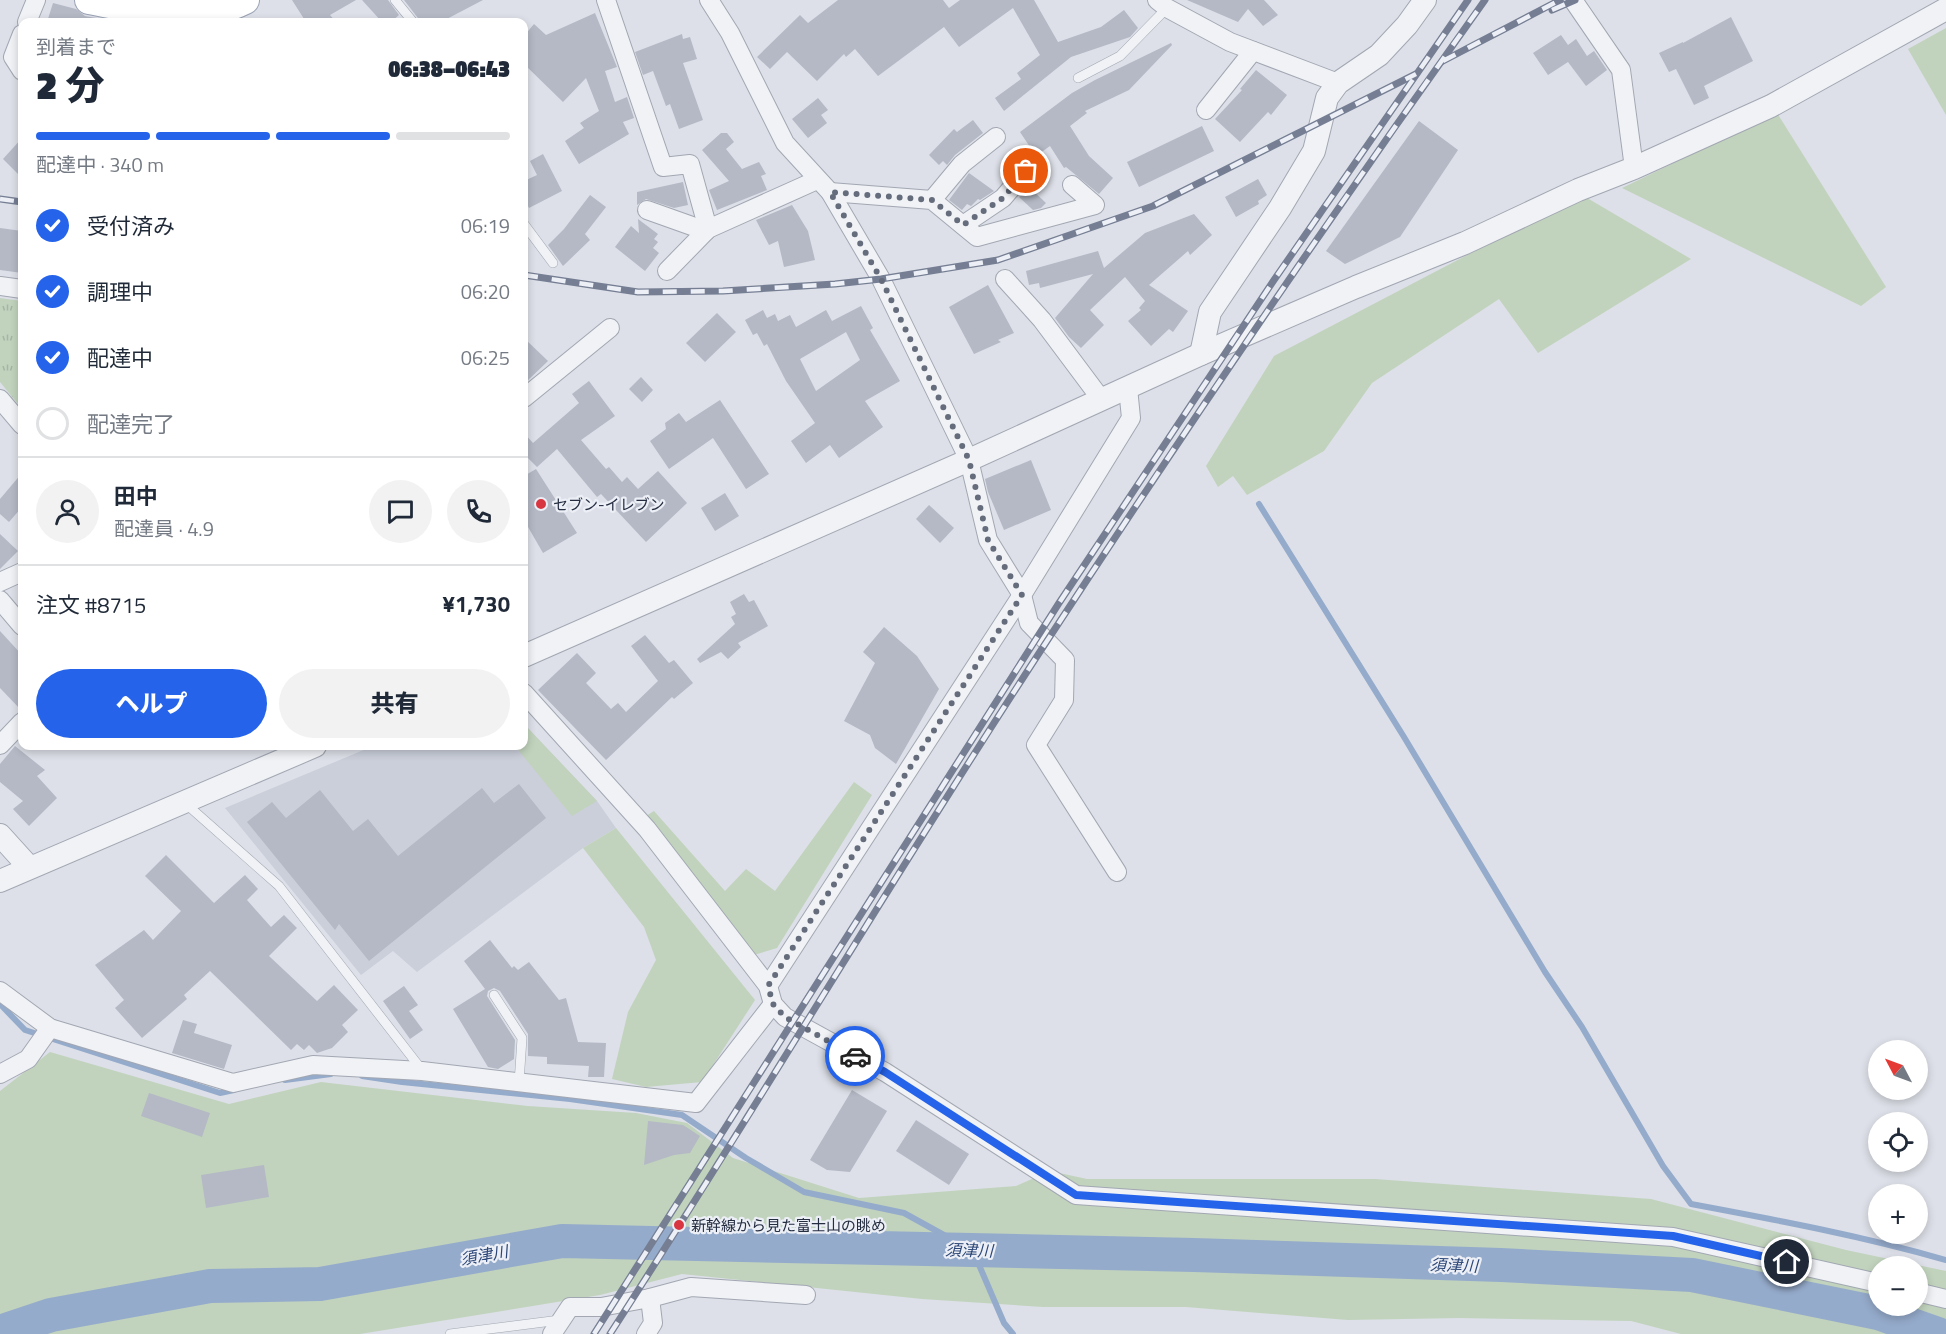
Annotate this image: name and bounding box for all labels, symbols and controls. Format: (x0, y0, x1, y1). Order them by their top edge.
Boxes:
text: 到着まで (36, 31, 116, 62)
text: 06:38–06:43 (388, 52, 510, 86)
text: 2 分 (36, 55, 105, 114)
pin (1000, 145, 1051, 196)
text: 配達中 · 340 m (36, 149, 164, 180)
icon: bag (1009, 154, 1042, 187)
icon: check (36, 209, 69, 242)
text: 受付済み (87, 209, 175, 243)
text: 06:19 (461, 210, 510, 241)
icon: check (36, 275, 69, 308)
text: 調理中 (87, 275, 153, 309)
text: 06:20 (461, 276, 510, 307)
icon: check (36, 341, 69, 374)
text: 配達中 (87, 341, 153, 375)
text: 06:25 (461, 342, 510, 373)
text: 配達完了 (87, 407, 175, 441)
text: 田中 (114, 479, 158, 513)
button: person (36, 480, 99, 543)
button: chat (369, 480, 432, 543)
button: phone (447, 480, 510, 543)
place label: セブン-イレブン (553, 493, 665, 516)
marker: セブン-イレブン (534, 497, 548, 511)
text: 配達員 · 4.9 (114, 513, 214, 544)
text: ¥1,730 (443, 587, 510, 621)
text: 注文 #8715 (36, 588, 146, 622)
button: ヘルプ (36, 669, 267, 738)
button: 共有 (279, 669, 510, 738)
courier (825, 1026, 885, 1086)
icon: car (839, 1040, 872, 1073)
north arrow (1868, 1040, 1928, 1100)
map controls (1868, 1040, 1928, 1316)
button: locate (1868, 1112, 1928, 1172)
button: + (1868, 1184, 1928, 1244)
place label: 新幹線から見た富士山の眺め (691, 1214, 886, 1237)
marker: 新幹線から見た富士山の眺め (672, 1218, 686, 1232)
pin (1761, 1236, 1812, 1287)
water label: 須津川 (945, 1238, 995, 1262)
water label: 須津川 (458, 1239, 512, 1271)
icon: home (1770, 1245, 1803, 1278)
water label: 須津川 (1430, 1252, 1480, 1278)
button: − (1868, 1256, 1928, 1316)

